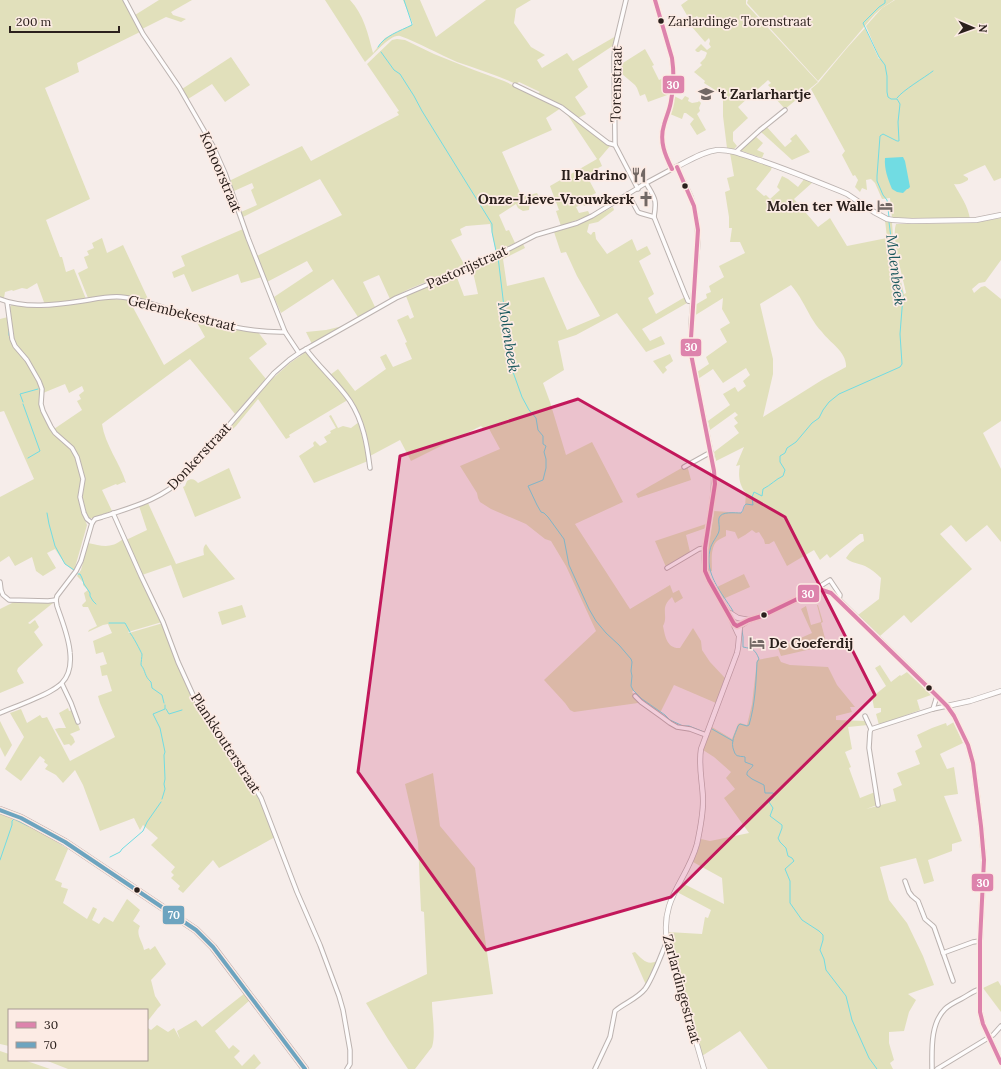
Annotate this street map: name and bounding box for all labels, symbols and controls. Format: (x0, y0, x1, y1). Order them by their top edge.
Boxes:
scale bar (10, 8, 119, 34)
north arrow (953, 8, 993, 48)
place label: Zarlardinge Torenstraat (668, 13, 812, 30)
text: 200 m (16, 14, 52, 29)
marker: Zarlardinge Torenstraat (656, 16, 666, 26)
text: N (976, 24, 990, 33)
street label: Torenstraat (606, 45, 626, 122)
line badge: 30 (662, 75, 685, 94)
text: 30 (666, 78, 680, 92)
school or university icon: 't Zarlarhartje (697, 85, 715, 103)
place label: 't Zarlarhartje (718, 85, 812, 103)
street label: Kohoorstraat (196, 129, 246, 216)
place label: Il Padrino (561, 166, 627, 184)
restaurant icon: Il Padrino (630, 166, 648, 184)
unlabelled marker (680, 181, 690, 191)
place label: Onze-Lieve-Vrouwkerk (478, 190, 635, 208)
church icon: Onze-Lieve-Vrouwkerk (637, 190, 655, 208)
place label: Molen ter Walle (767, 197, 873, 215)
hotel icon: Molen ter Walle (876, 197, 894, 215)
water label: Molenbeek (882, 233, 910, 307)
street label: Pastorijstraat (424, 241, 511, 293)
street label: Gelembekestraat (126, 291, 238, 335)
water label: Molenbeek (494, 300, 524, 374)
line badge: 30 (680, 338, 702, 357)
text: 30 (684, 340, 698, 354)
street label: Donkerstraat (163, 418, 235, 494)
line badge: 30 (797, 584, 820, 603)
text: 30 (801, 587, 815, 601)
unlabelled marker (759, 610, 769, 620)
hotel icon: De Goeferdij (748, 634, 766, 652)
place label: De Goeferdij (769, 634, 853, 652)
unlabelled marker (924, 683, 934, 693)
street label: Plankkouterstraat (187, 689, 265, 797)
line badge: 30 (971, 873, 994, 892)
text: 30 (976, 876, 990, 890)
unlabelled marker (132, 885, 142, 895)
line badge: 70 (162, 905, 185, 925)
text: 70 (168, 908, 180, 922)
street label: Zarlardingestraat (659, 932, 705, 1046)
legend (8, 1009, 148, 1061)
text: 30 (44, 1017, 58, 1032)
text: 70 (44, 1037, 57, 1052)

